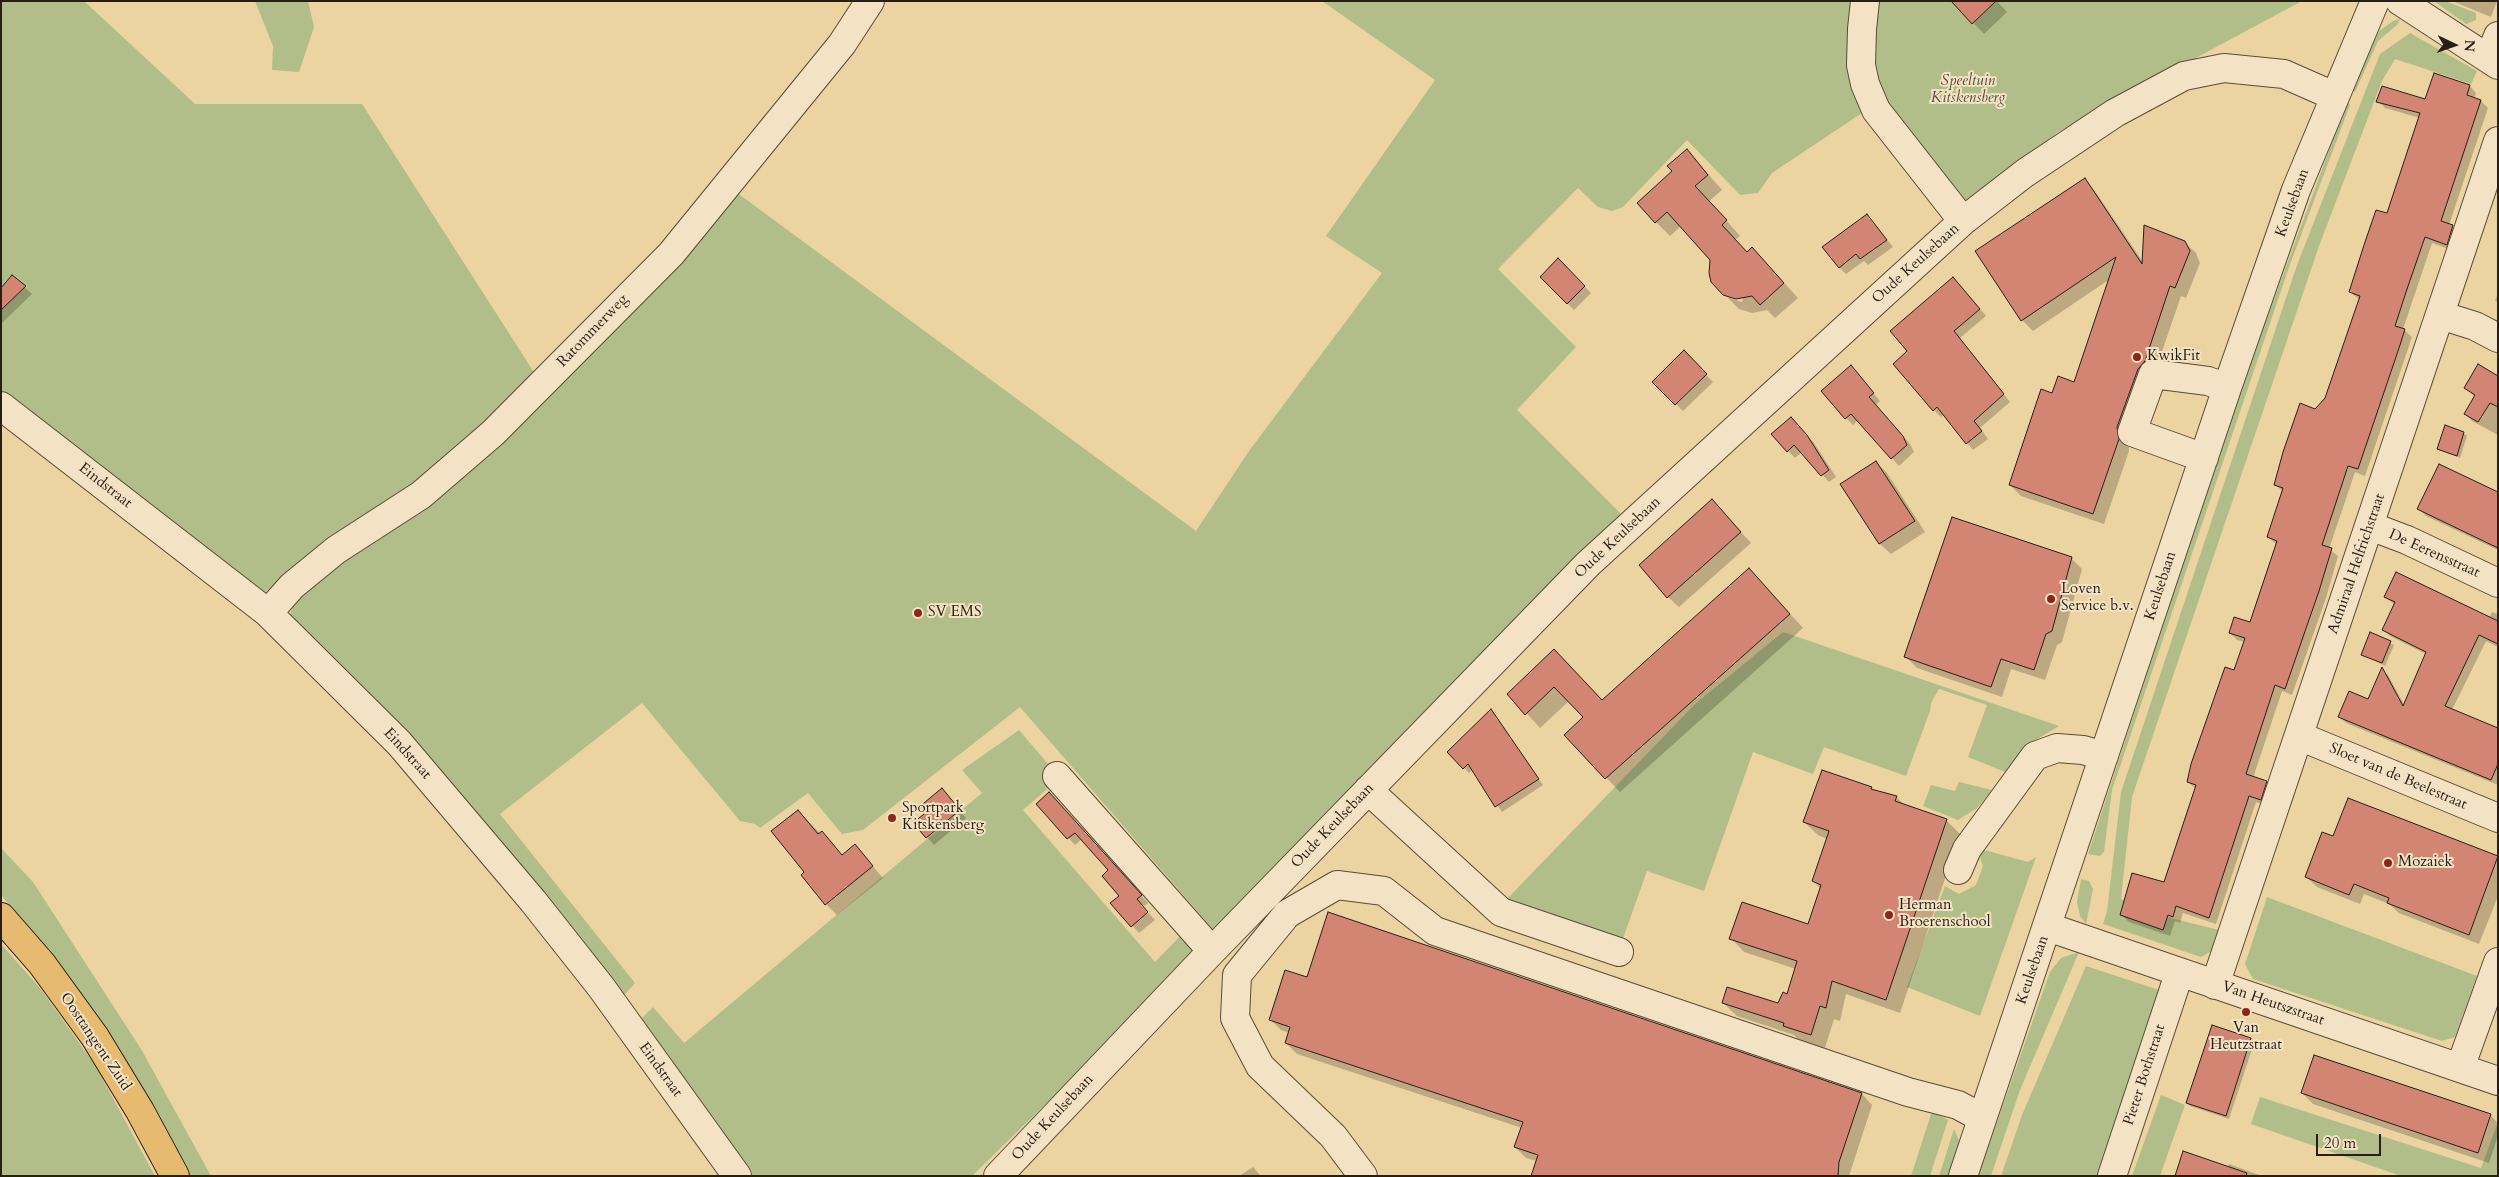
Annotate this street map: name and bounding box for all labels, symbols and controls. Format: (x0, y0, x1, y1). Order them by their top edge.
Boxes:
north arrow (2429, 20, 2479, 70)
text: N (2460, 39, 2479, 52)
park label: Speeltuin Kitskensberg (1931, 73, 2005, 108)
street label: Keulsebaan (2272, 166, 2314, 240)
street label: Oude Keulsebaan (1869, 220, 1963, 308)
street label: Ratommerweg (554, 291, 632, 371)
place label: KwikFit (2147, 348, 2200, 366)
marker: KwikFit (2131, 351, 2143, 363)
street label: Eindstraat (75, 460, 135, 512)
street label: Admiraal Helfrichstraat (2325, 491, 2389, 637)
street label: Oude Keulsebaan (1571, 493, 1665, 583)
street label: De Eerensstraat (2386, 526, 2482, 582)
street label: Keulsebaan (2141, 549, 2181, 623)
place label: Loven Service b.v. (2061, 581, 2134, 616)
marker: Loven Service b.v. (2045, 593, 2057, 605)
place label: SV EMS (928, 604, 981, 622)
marker: SV EMS (912, 607, 924, 619)
street label: Eindstraat (379, 725, 435, 783)
street label: Sloet van de Beelestraat (2326, 740, 2470, 814)
street label: Oude Keulsebaan (1288, 780, 1378, 872)
place label: Sportpark Kitskensberg (902, 800, 984, 835)
marker: Sportpark Kitskensberg (886, 812, 898, 824)
place label: Mozaiek (2398, 854, 2452, 872)
marker: Mozaiek (2382, 857, 2394, 869)
place label: Herman Broerenschool (1899, 897, 1991, 932)
marker: Herman Broerenschool (1883, 909, 1895, 921)
street label: Keulsebaan (2013, 933, 2053, 1007)
street label: Van Heutszstraat (2219, 978, 2327, 1030)
street label: Oosttangent Zuid (56, 990, 134, 1094)
marker: Van Heutzstraat (2240, 1006, 2252, 1018)
place label: Van Heutzstraat (2210, 1020, 2282, 1055)
street label: Pieter Bothstraat (2120, 1022, 2170, 1128)
street label: Eindstraat (634, 1039, 686, 1101)
street label: Oude Keulsebaan (1008, 1071, 1098, 1165)
scale bar (2319, 1124, 2384, 1156)
text: 20 m (2324, 1133, 2356, 1153)

